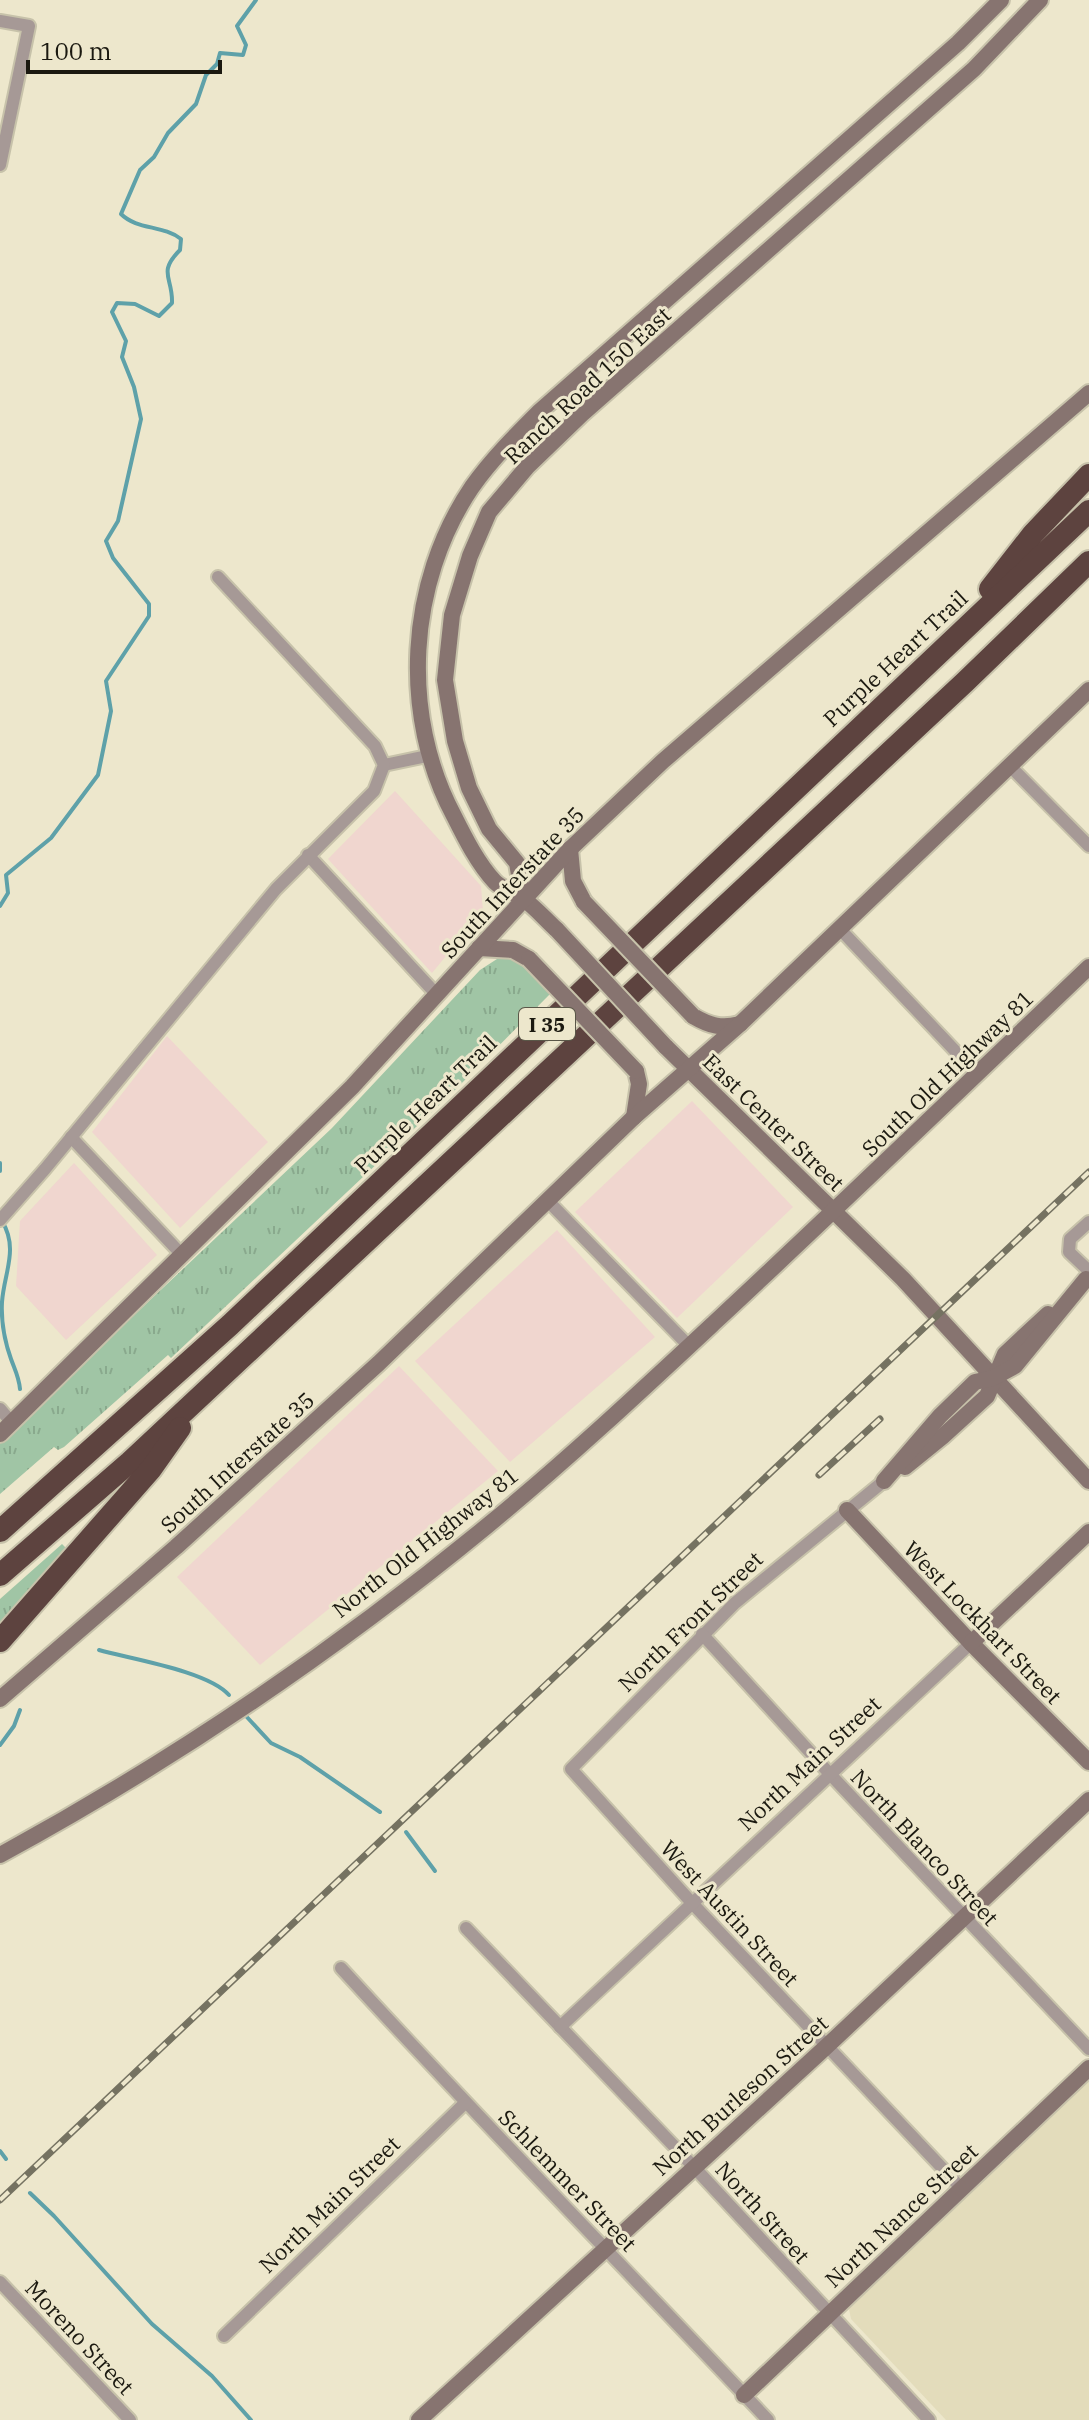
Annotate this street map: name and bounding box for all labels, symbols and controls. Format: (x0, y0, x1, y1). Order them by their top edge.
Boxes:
scale bar (28, 24, 220, 74)
text: 100 m (40, 35, 112, 67)
street label: Ranch Road 150 East (497, 300, 677, 470)
street label: Purple Heart Trail (817, 583, 973, 733)
street label: South Interstate 35 (434, 800, 590, 964)
street label: South Old Highway 81 (855, 983, 1039, 1163)
road number: I 35 (519, 1008, 575, 1040)
street label: Purple Heart Trail (347, 1028, 503, 1180)
street label: East Center Street (697, 1047, 851, 1197)
street label: South Interstate 35 (154, 1385, 320, 1539)
street label: North Old Highway 81 (326, 1460, 524, 1624)
street label: West Lockhart Street (898, 1534, 1069, 1710)
street label: North Front Street (612, 1544, 769, 1697)
street label: North Main Street (731, 1689, 887, 1837)
street label: North Blanco Street (845, 1763, 1005, 1932)
street label: West Austin Street (655, 1834, 806, 1993)
street label: North Burleson Street (646, 2008, 834, 2182)
street label: Schlemmer Street (493, 2103, 643, 2257)
street label: North Main Street (252, 2129, 406, 2279)
street label: North Nance Street (818, 2136, 984, 2293)
street label: North Street (709, 2155, 817, 2269)
street label: Moreno Street (19, 2274, 141, 2401)

